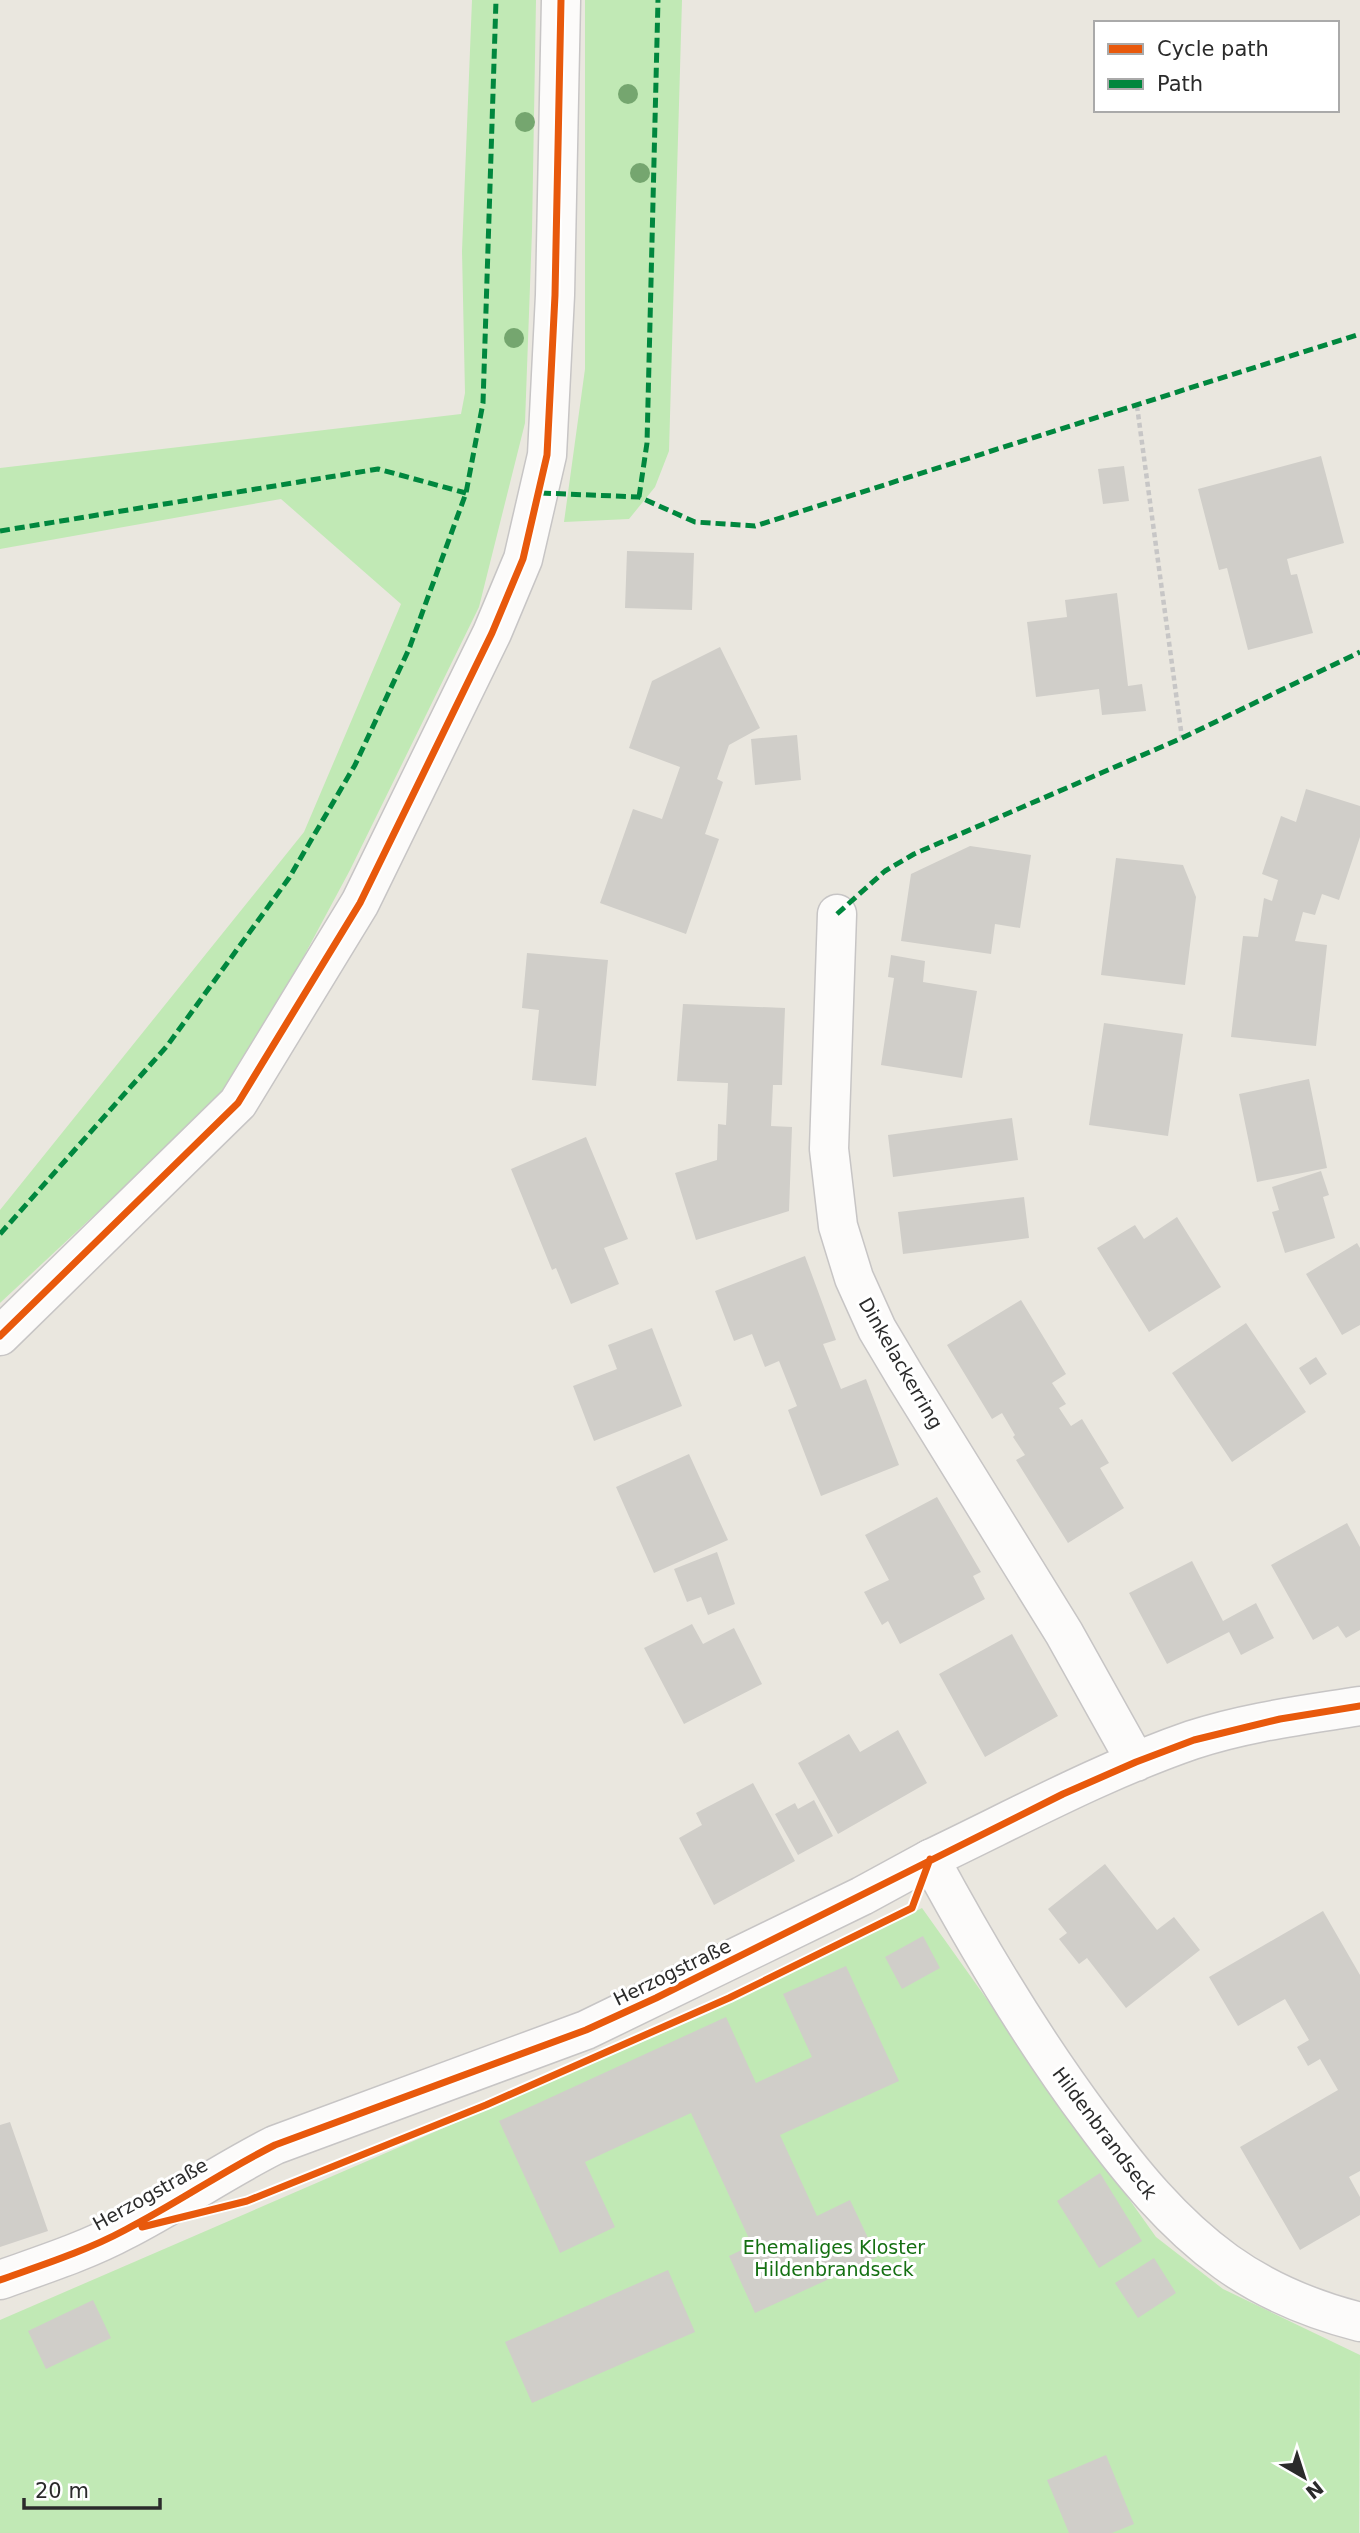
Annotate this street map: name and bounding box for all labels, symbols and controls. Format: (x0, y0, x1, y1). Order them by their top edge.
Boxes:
legend (1094, 21, 1339, 112)
text: Cycle path (1157, 37, 1269, 61)
text: Path (1157, 72, 1203, 96)
street label: Dinkelackerring (854, 1293, 948, 1433)
street label: Herzogstraße (610, 1934, 734, 2010)
street label: Hildenbrandseck (1048, 2063, 1162, 2203)
street label: Herzogstraße (89, 2153, 211, 2235)
park label: Ehemaliges Kloster Hildenbrandseck (743, 2236, 925, 2280)
north arrow (1269, 2442, 1339, 2512)
scale bar (24, 2466, 161, 2510)
text: N (1302, 2477, 1328, 2504)
text: 20 m (35, 2479, 89, 2503)

